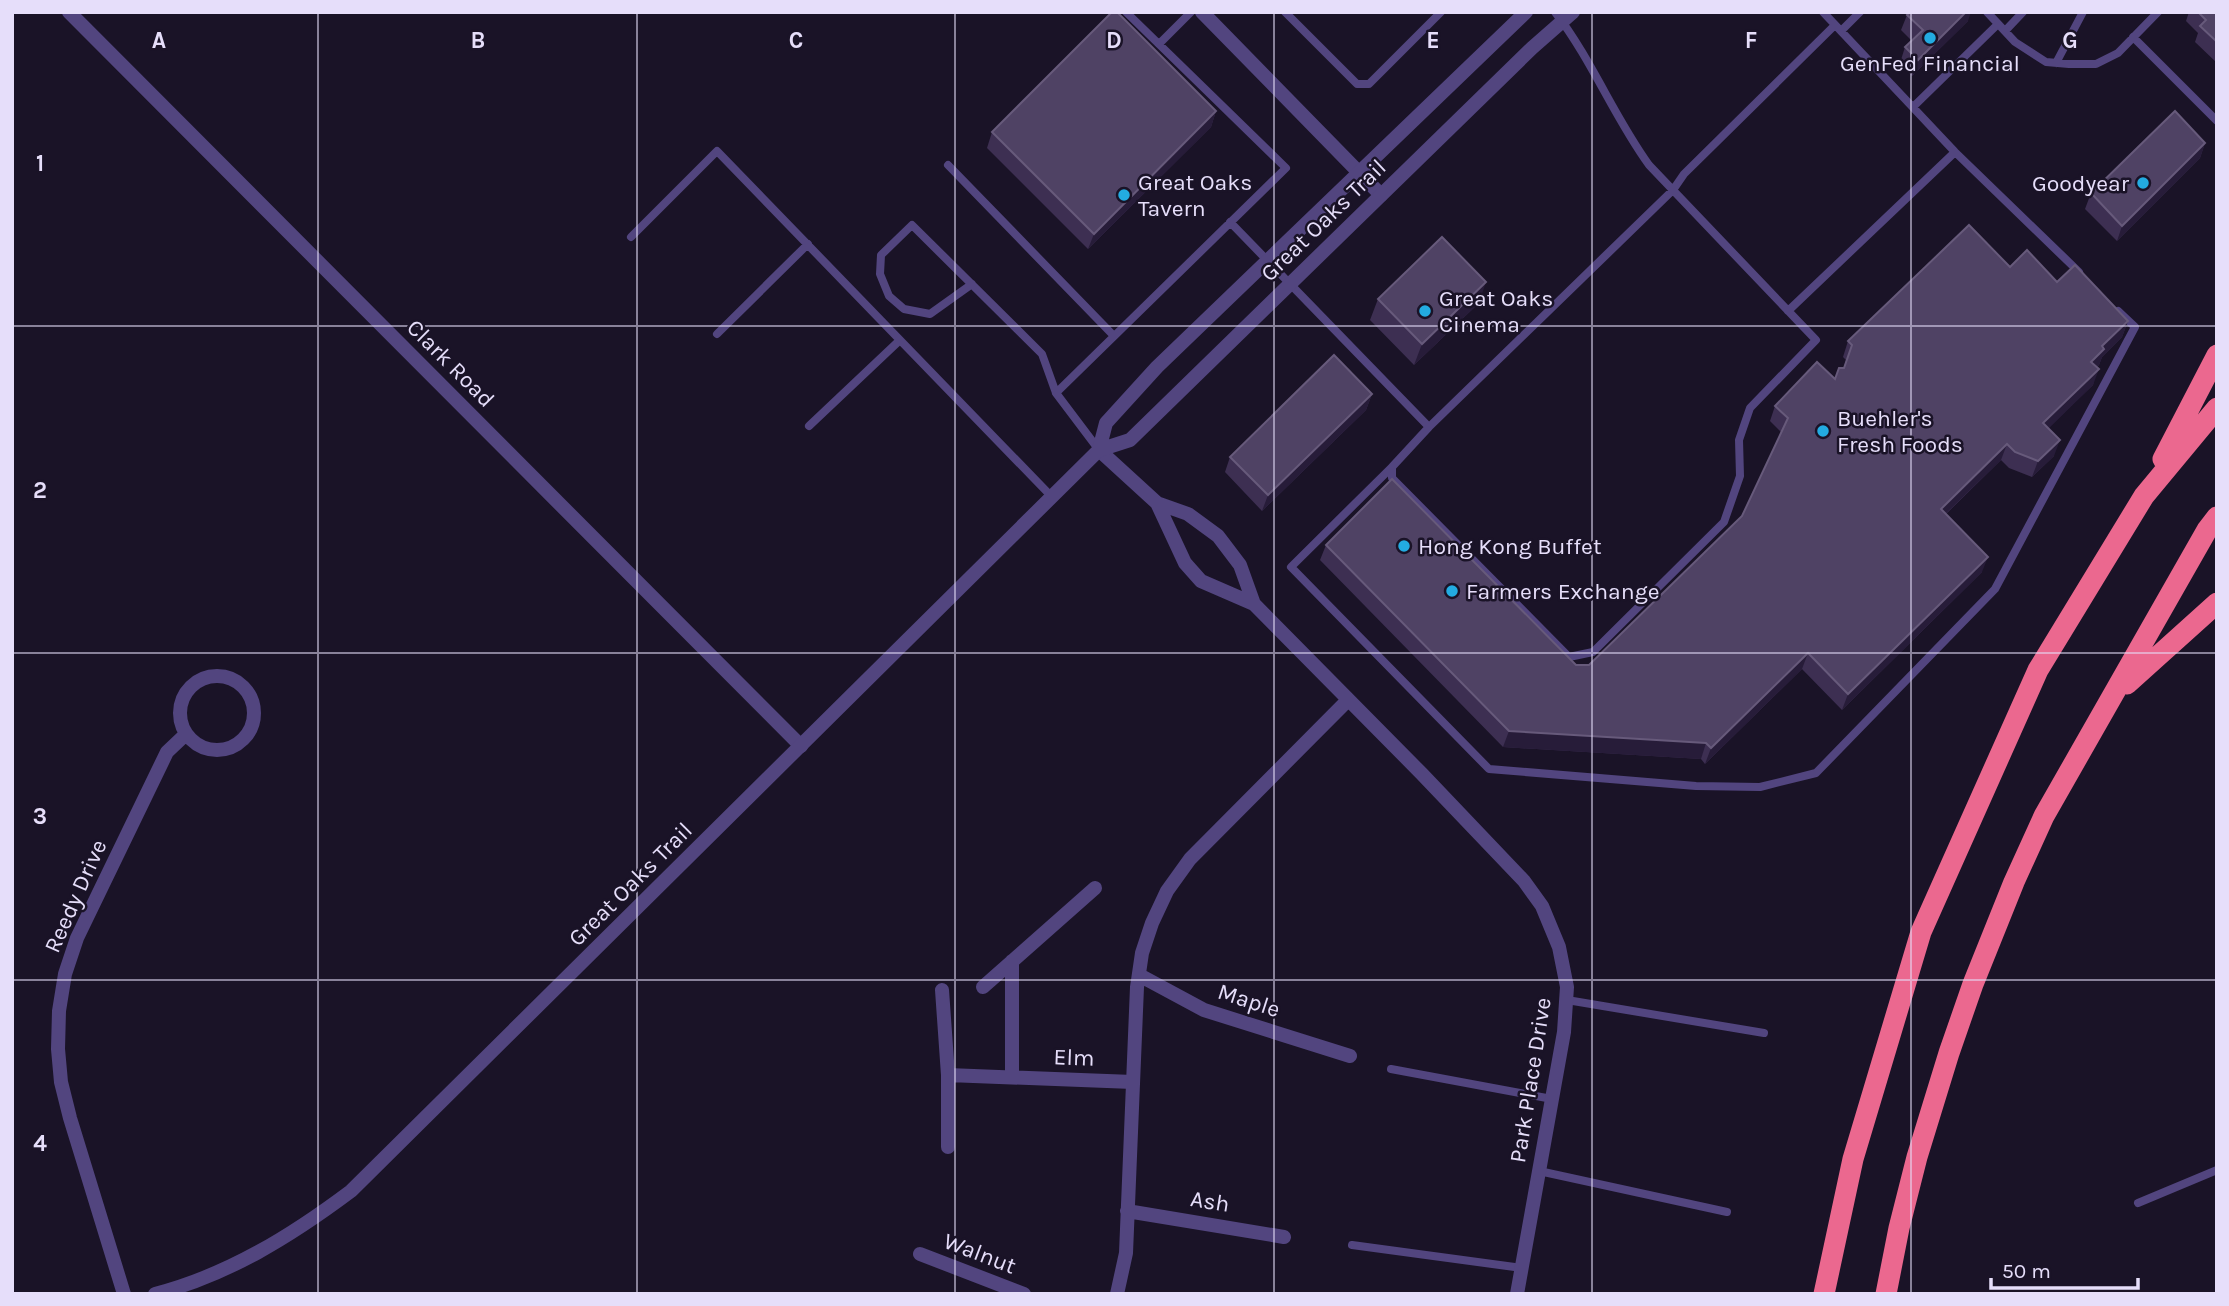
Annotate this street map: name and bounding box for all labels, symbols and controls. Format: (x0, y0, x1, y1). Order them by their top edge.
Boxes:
text: A (152, 27, 166, 54)
text: B (471, 27, 485, 54)
text: C (789, 27, 803, 54)
text: D (1106, 27, 1122, 54)
text: E (1426, 27, 1440, 54)
text: F (1745, 27, 1757, 54)
text: G (2062, 27, 2078, 54)
marker: GenFed Financial (1922, 30, 1938, 46)
place label: GenFed Financial (1840, 50, 2020, 77)
text: 1 (36, 150, 44, 177)
street label: Great Oaks Trail (1255, 154, 1392, 287)
place label: Great Oaks Tavern (1138, 169, 1252, 222)
place label: Goodyear (2032, 170, 2130, 197)
marker: Goodyear (2135, 175, 2151, 191)
marker: Great Oaks Tavern (1116, 187, 1132, 203)
place label: Great Oaks Cinema (1439, 285, 1553, 338)
marker: Great Oaks Cinema (1417, 303, 1433, 319)
street label: Clark Road (401, 314, 500, 413)
place label: Buehler's Fresh Foods (1837, 405, 1963, 458)
marker: Buehler's Fresh Foods (1815, 423, 1831, 439)
text: 2 (33, 477, 47, 504)
place label: Hong Kong Buffet (1418, 533, 1602, 560)
marker: Hong Kong Buffet (1396, 538, 1412, 554)
place label: Farmers Exchange (1466, 578, 1659, 605)
marker: Farmers Exchange (1444, 583, 1460, 599)
text: 3 (33, 803, 47, 830)
street label: Great Oaks Trail (563, 817, 698, 952)
street label: Reedy Drive (38, 835, 112, 957)
street label: Maple (1214, 978, 1283, 1023)
street label: Park Place Drive (1504, 996, 1557, 1165)
street label: Elm (1053, 1043, 1095, 1072)
text: 4 (33, 1130, 47, 1157)
street label: Ash (1188, 1185, 1231, 1218)
street label: Walnut (940, 1227, 1020, 1280)
scale bar (1991, 1246, 2138, 1290)
text: 50 m (2002, 1259, 2051, 1283)

